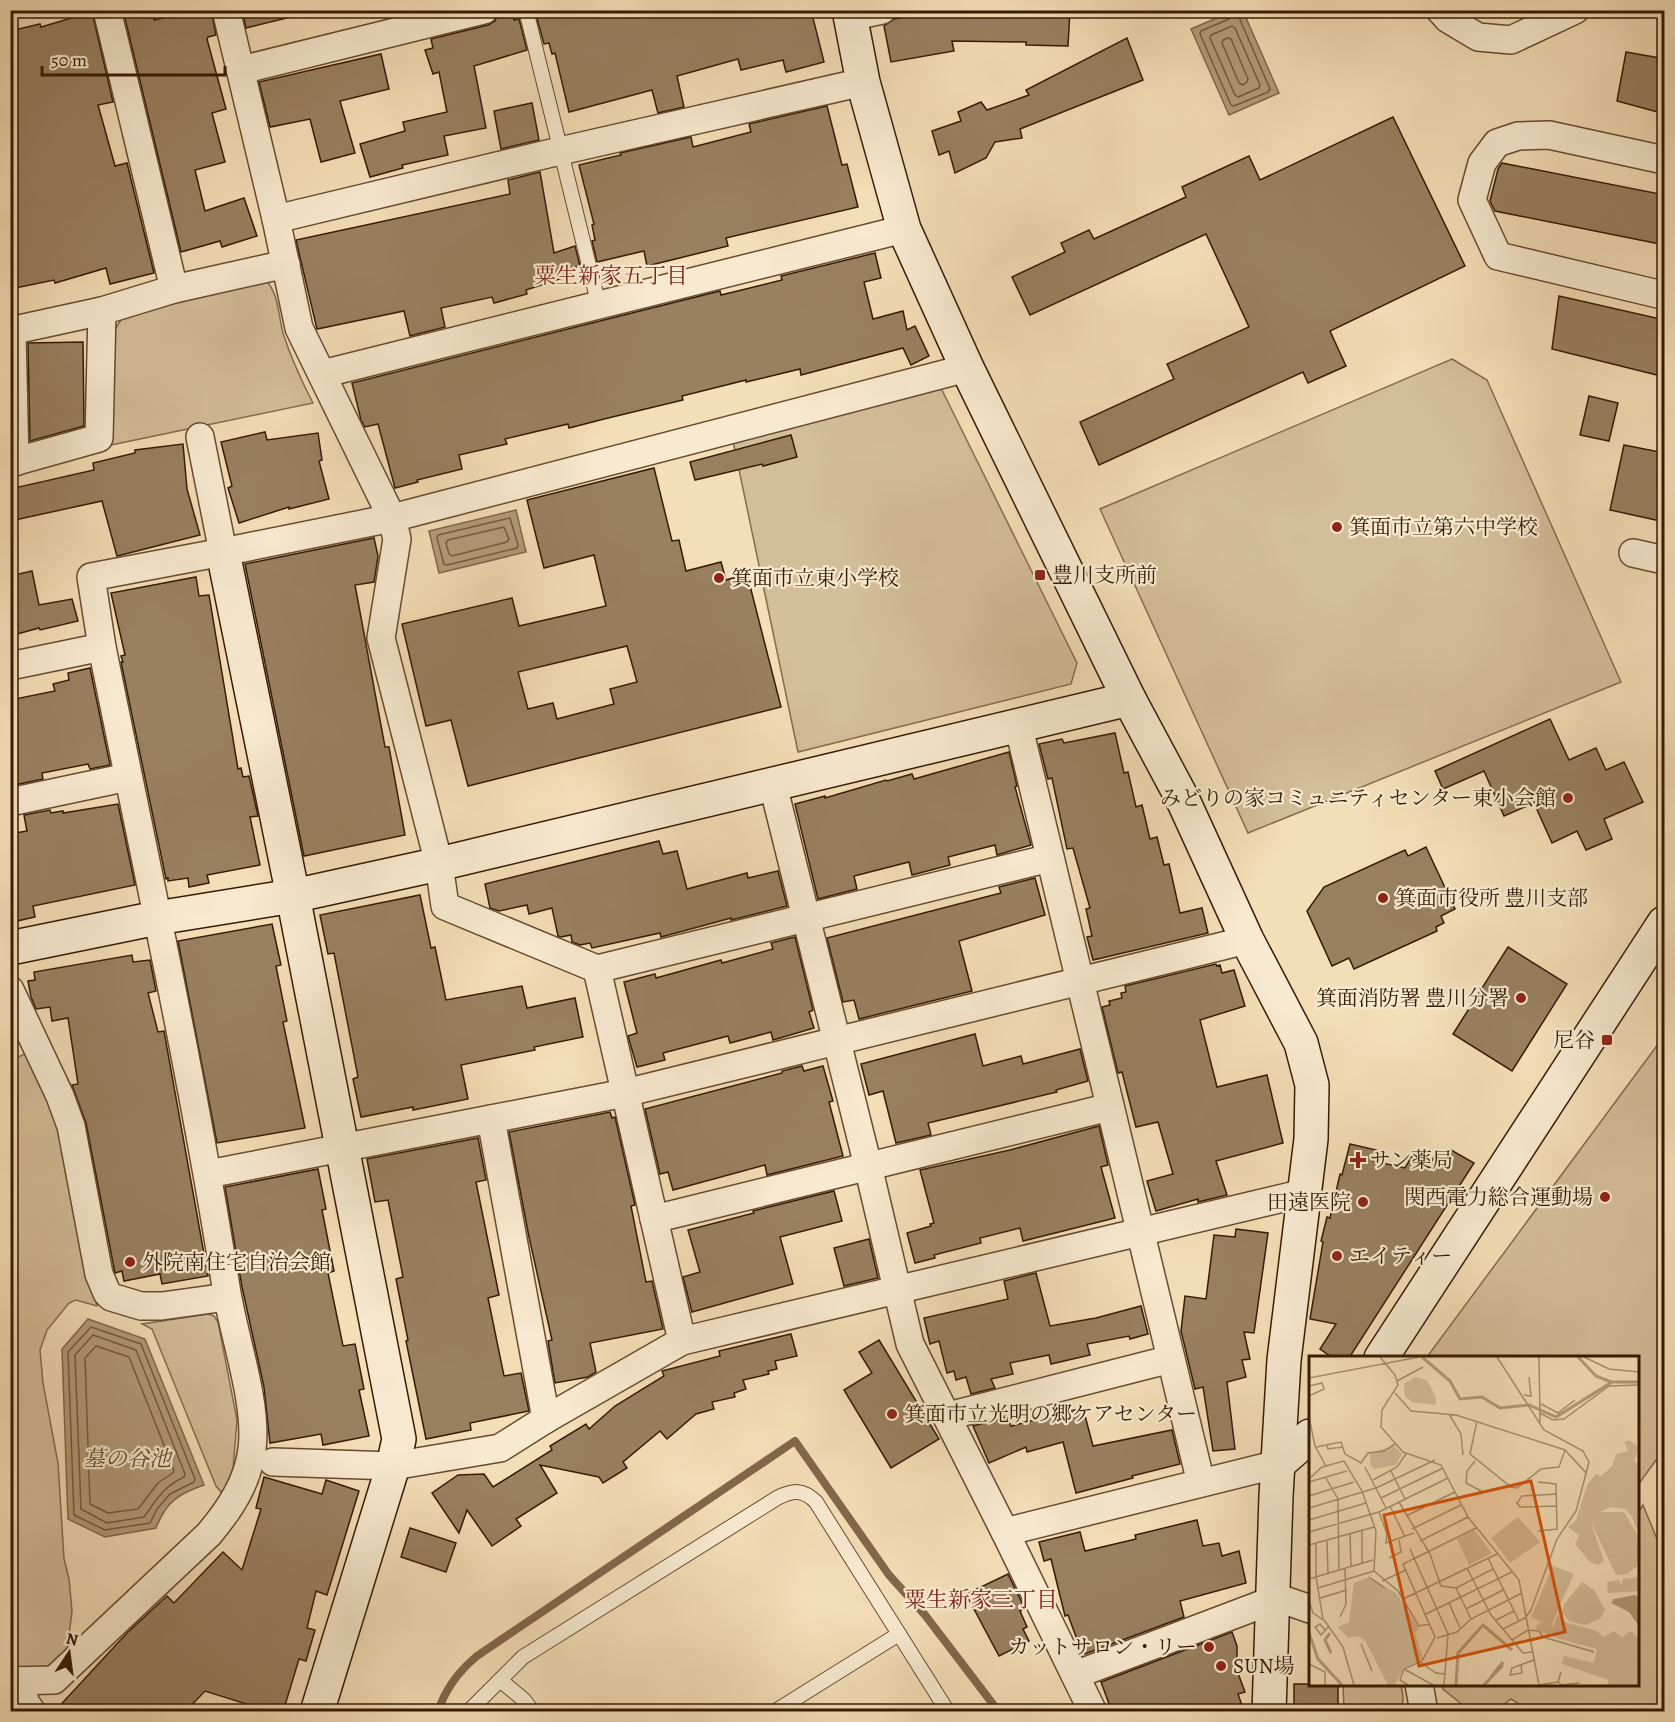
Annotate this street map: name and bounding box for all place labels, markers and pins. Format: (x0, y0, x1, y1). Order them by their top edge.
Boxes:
place label: 箕面市立第六中学校 (1349, 513, 1538, 541)
marker: 箕面市立第六中学校 (1330, 520, 1344, 534)
place label: 豊川支所前 (1052, 561, 1157, 589)
place label: 箕面市立東小学校 (731, 564, 899, 592)
marker: 豊川支所前 (1033, 568, 1047, 582)
marker: 箕面市立東小学校 (712, 571, 726, 585)
place label: みどりの家コミュニティセンター東小会館 (1160, 784, 1556, 812)
marker: みどりの家コミュニティセンター東小会館 (1561, 791, 1575, 805)
place label: 箕面市役所 豊川支部 (1395, 884, 1588, 912)
marker: 箕面市役所 豊川支部 (1376, 891, 1390, 905)
place label: 箕面消防署 豊川分署 (1316, 984, 1509, 1012)
marker: 箕面消防署 豊川分署 (1514, 991, 1528, 1005)
place label: 尼谷 (1553, 1026, 1595, 1054)
marker: 尼谷 (1600, 1033, 1614, 1047)
place label: サン薬局 (1370, 1146, 1453, 1174)
marker: サン薬局 (1351, 1153, 1365, 1167)
place label: 関西電力総合運動場 (1404, 1183, 1593, 1211)
place label: 田遠医院 (1267, 1188, 1351, 1216)
marker: 関西電力総合運動場 (1598, 1190, 1612, 1204)
marker: 田遠医院 (1356, 1195, 1370, 1209)
place label: エイティー (1349, 1242, 1452, 1270)
place label: 外院南住宅自治会館 (142, 1248, 331, 1276)
marker: エイティー (1330, 1249, 1344, 1263)
marker: 外院南住宅自治会館 (123, 1255, 137, 1269)
place label: 箕面市立光明の郷ケアセンター (904, 1400, 1197, 1428)
marker: 箕面市立光明の郷ケアセンター (885, 1407, 899, 1421)
place label: カットサロン・リー (1008, 1633, 1197, 1661)
marker: カットサロン・リー (1202, 1640, 1216, 1654)
place label: SUN場 (1233, 1652, 1295, 1680)
marker: SUN場 (1214, 1659, 1228, 1673)

